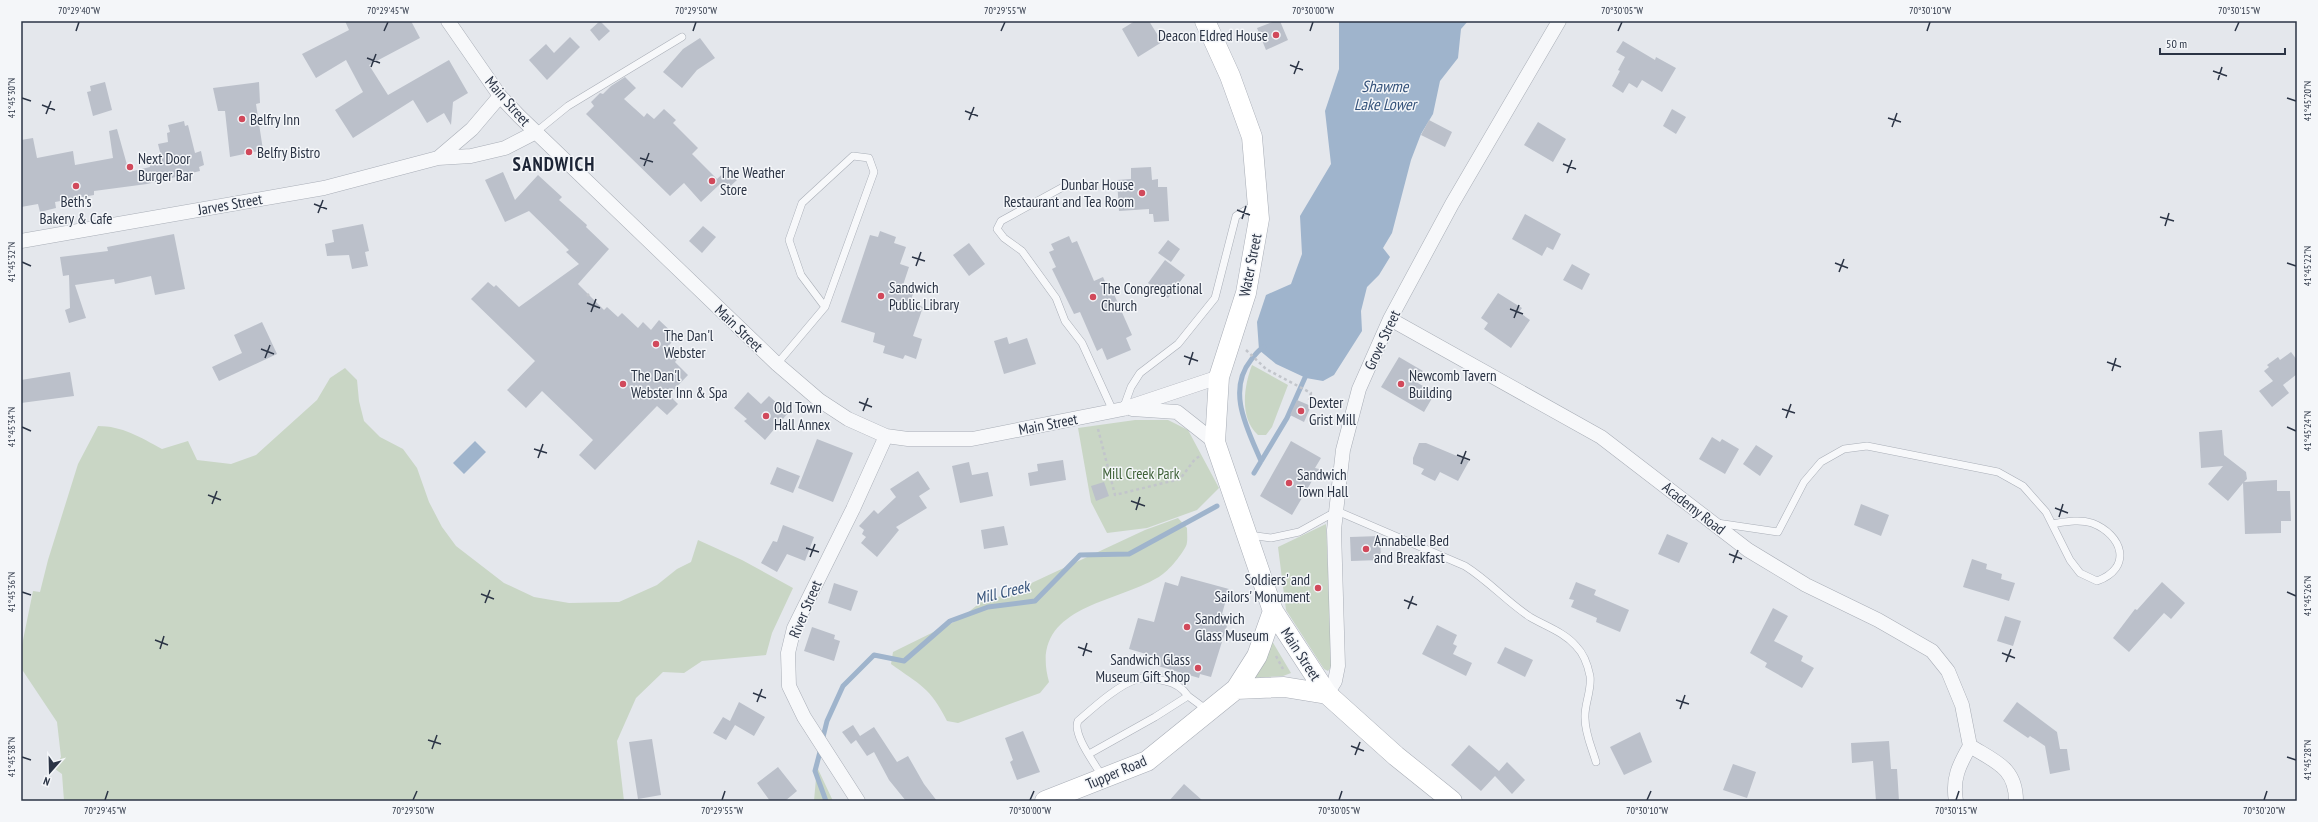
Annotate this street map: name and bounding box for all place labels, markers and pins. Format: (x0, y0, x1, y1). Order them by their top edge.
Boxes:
place label: Deacon Eldred House (1158, 26, 1268, 45)
marker: Deacon Eldred House (1271, 30, 1281, 40)
place label: Belfry Inn (250, 110, 300, 129)
marker: Belfry Inn (237, 114, 247, 124)
place label: Belfry Bistro (257, 143, 320, 162)
marker: Belfry Bistro (244, 147, 254, 157)
place label: Next Door Burger Bar (138, 149, 194, 185)
marker: Next Door Burger Bar (125, 162, 135, 172)
place label: The Weather Store (720, 163, 786, 199)
place label: Dunbar House Restaurant and Tea Room (1004, 175, 1134, 211)
marker: The Weather Store (707, 176, 717, 186)
marker: Beth's Bakery & Cafe (71, 181, 81, 191)
marker: Dunbar House Restaurant and Tea Room (1137, 188, 1147, 198)
place label: Beth's Bakery & Cafe (39, 192, 113, 228)
place label: Sandwich Public Library (889, 278, 960, 314)
place label: The Congregational Church (1101, 279, 1203, 315)
marker: Sandwich Public Library (876, 291, 886, 301)
marker: The Congregational Church (1088, 292, 1098, 302)
place label: The Dan'l Webster (664, 326, 714, 362)
marker: The Dan'l Webster (651, 339, 661, 349)
place label: The Dan'l Webster Inn & Spa (631, 366, 728, 402)
place label: Newcomb Tavern Building (1409, 366, 1497, 402)
marker: The Dan'l Webster Inn & Spa (618, 379, 628, 389)
marker: Newcomb Tavern Building (1396, 379, 1406, 389)
place label: Dexter Grist Mill (1309, 393, 1356, 429)
place label: Old Town Hall Annex (774, 398, 830, 434)
marker: Dexter Grist Mill (1296, 406, 1306, 416)
marker: Old Town Hall Annex (761, 411, 771, 421)
place label: Sandwich Town Hall (1297, 465, 1349, 501)
marker: Sandwich Town Hall (1284, 478, 1294, 488)
place label: Annabelle Bed and Breakfast (1374, 531, 1449, 567)
marker: Annabelle Bed and Breakfast (1361, 544, 1371, 554)
place label: Soldiers' and Sailors' Monument (1214, 570, 1310, 606)
marker: Soldiers' and Sailors' Monument (1313, 583, 1323, 593)
place label: Sandwich Glass Museum (1195, 609, 1269, 645)
marker: Sandwich Glass Museum (1182, 622, 1192, 632)
place label: Sandwich Glass Museum Gift Shop (1096, 650, 1190, 686)
marker: Sandwich Glass Museum Gift Shop (1193, 663, 1203, 673)

